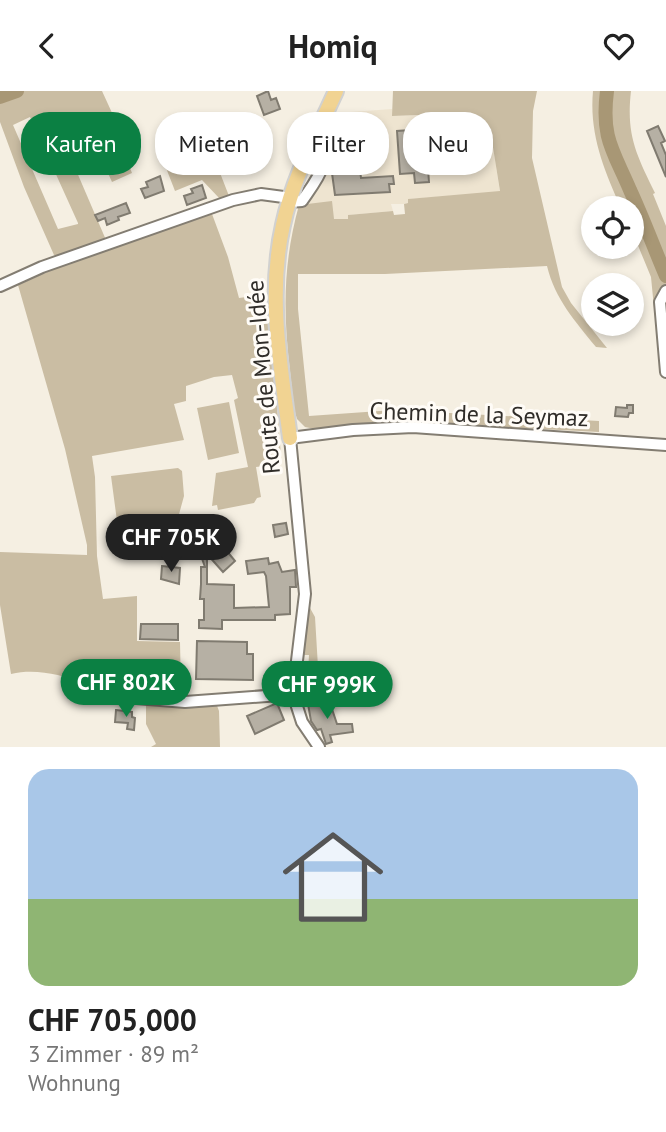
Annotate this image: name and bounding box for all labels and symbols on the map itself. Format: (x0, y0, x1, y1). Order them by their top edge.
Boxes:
street label: Route de Mon-Idée (239, 279, 287, 475)
street label: Chemin de la Seymaz (369, 395, 589, 433)
pin: CHF 705K (99, 515, 243, 574)
pin: CHF 802K (54, 659, 198, 719)
pin: CHF 999K (255, 661, 399, 721)

